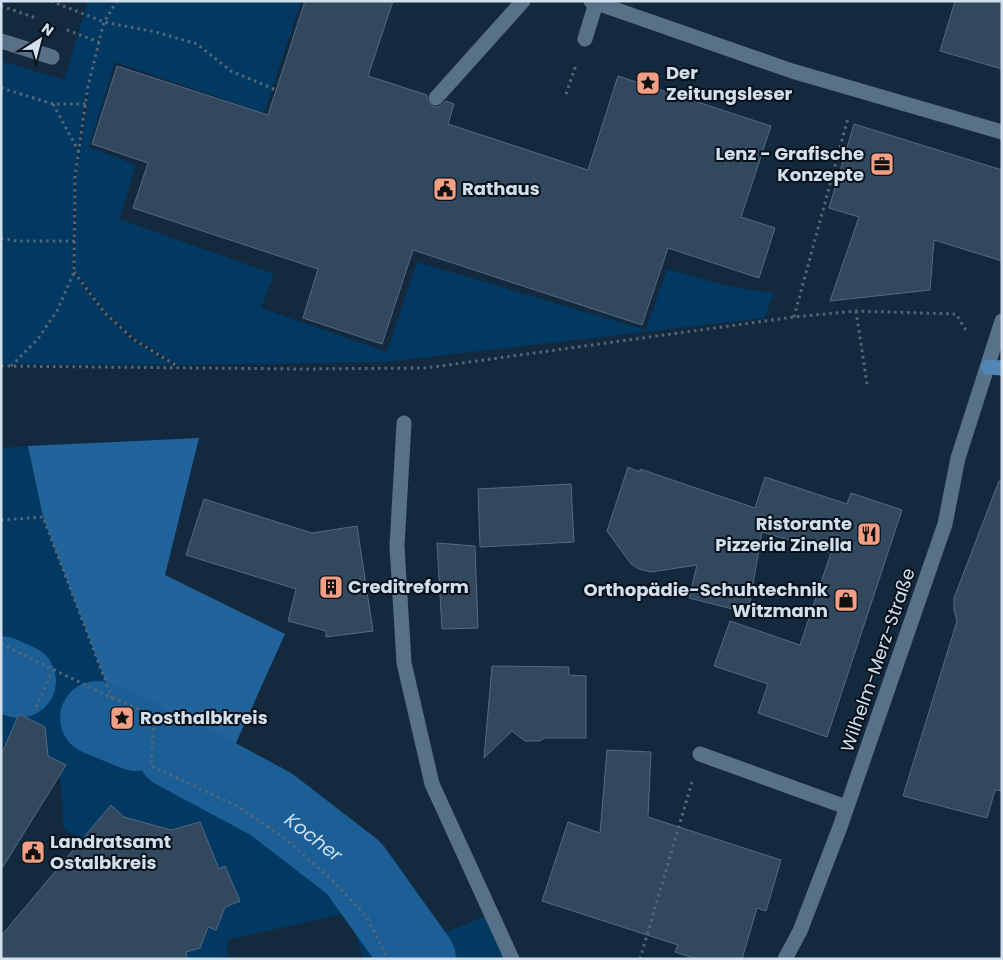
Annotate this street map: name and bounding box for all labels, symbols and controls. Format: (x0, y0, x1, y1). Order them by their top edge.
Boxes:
north arrow (15, 15, 65, 65)
text: N (38, 18, 58, 41)
place label: Der Zeitungsleser (666, 60, 792, 106)
place icon: Der Zeitungsleser (635, 70, 661, 96)
place label: Lenz - Grafische Konzepte (716, 141, 864, 187)
office icon: Lenz - Grafische Konzepte (869, 151, 895, 177)
public building icon: Rathaus (432, 176, 458, 202)
place label: Rathaus (462, 176, 540, 201)
place label: Ristorante Pizzeria Zinella (715, 511, 852, 557)
restaurant icon: Ristorante Pizzeria Zinella (856, 521, 882, 547)
street label: Wilhelm-Merz-Straße (834, 565, 921, 755)
building icon: Creditreform (318, 574, 344, 600)
place label: Creditreform (348, 574, 469, 599)
place label: Orthopädie-Schuhtechnik Witzmann (583, 577, 829, 623)
shop icon: Orthopädie-Schuhtechnik Witzmann (833, 587, 859, 613)
place icon: Rosthalbkreis (109, 705, 135, 731)
place label: Rosthalbkreis (140, 705, 268, 730)
water label: Kocher (279, 806, 349, 869)
place label: Landratsamt Ostalbkreis (50, 829, 171, 875)
public building icon: Landratsamt Ostalbkreis (20, 839, 46, 865)

